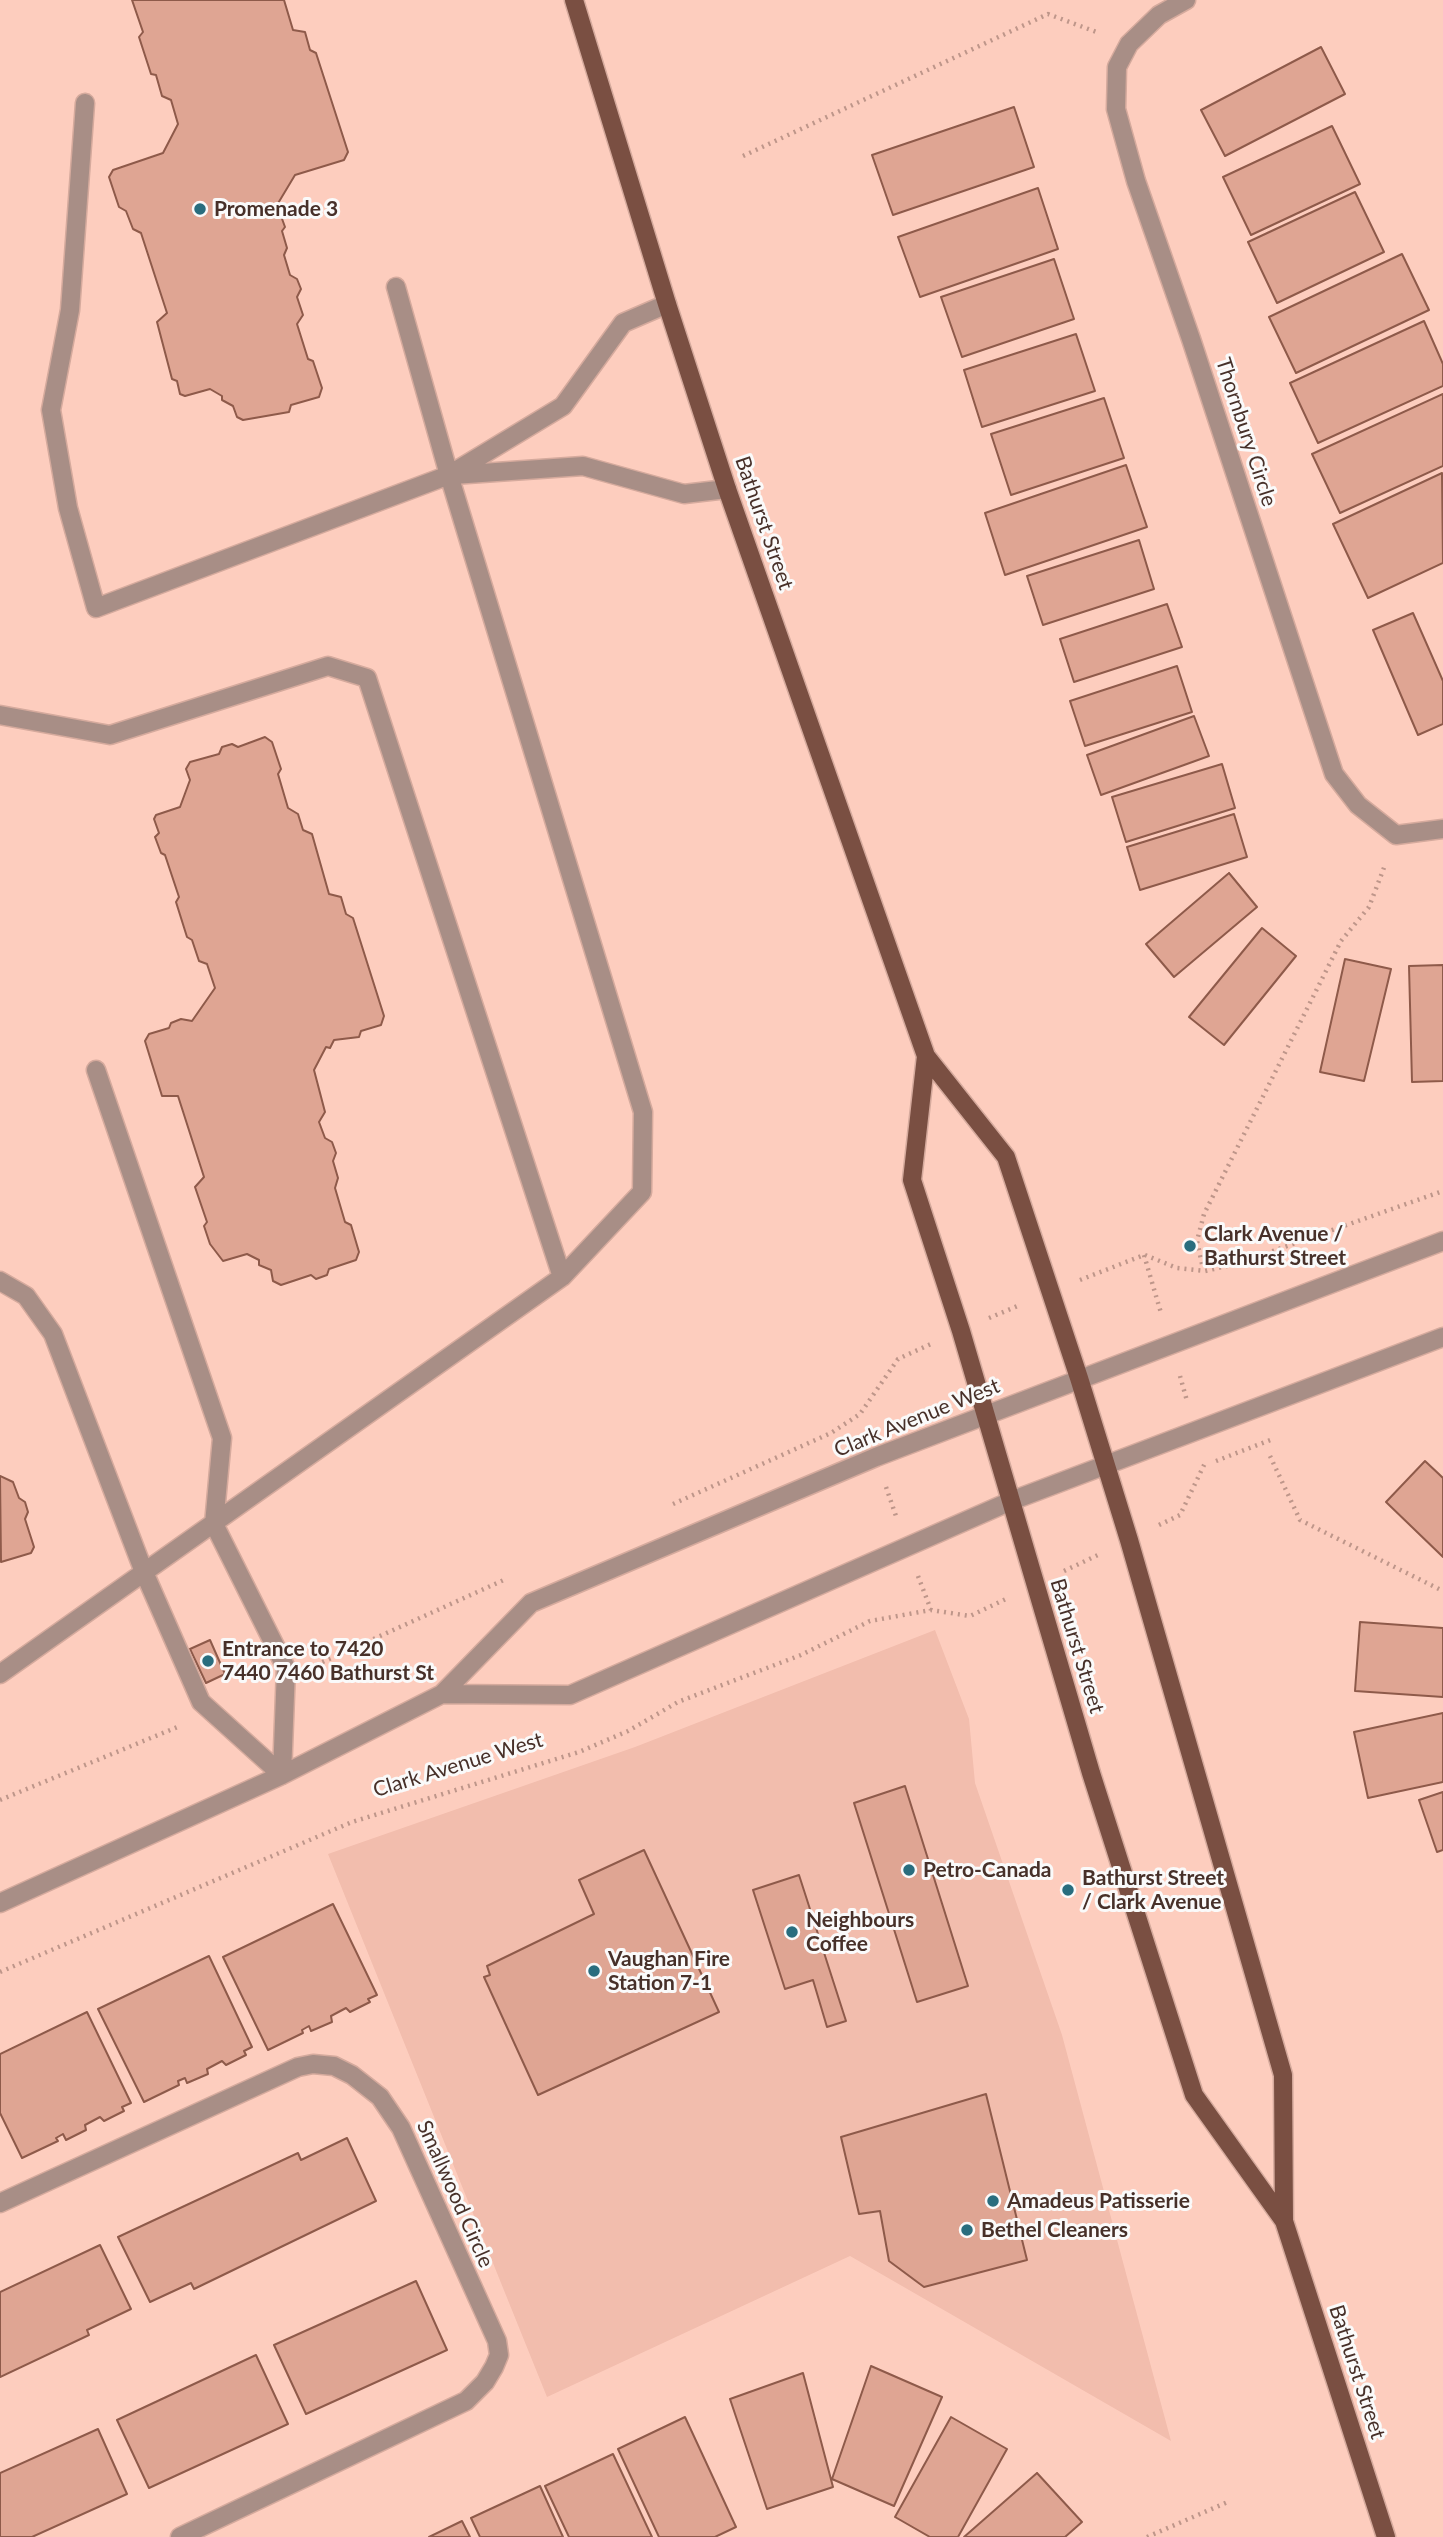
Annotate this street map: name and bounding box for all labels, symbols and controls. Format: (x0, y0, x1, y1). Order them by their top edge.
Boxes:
place label: Promenade 3 (214, 196, 338, 222)
marker: Promenade 3 (192, 201, 208, 217)
street label: Thornbury Circle (1210, 354, 1282, 510)
street label: Bathurst Street (729, 453, 799, 593)
place label: Clark Avenue / Bathurst Street (1204, 1221, 1346, 1271)
marker: Clark Avenue / Bathurst Street (1182, 1238, 1198, 1254)
street label: Clark Avenue West (831, 1373, 1003, 1463)
street label: Bathurst Street (1045, 1576, 1109, 1716)
place label: Entrance to 7420 7440 7460 Bathurst St (222, 1636, 434, 1686)
marker: Entrance to 7420 7440 7460 Bathurst St (200, 1653, 216, 1669)
street label: Clark Avenue West (370, 1727, 546, 1803)
place label: Petro-Canada (923, 1857, 1051, 1883)
marker: Petro-Canada (901, 1862, 917, 1878)
place label: Bathurst Street / Clark Avenue (1082, 1865, 1224, 1915)
marker: Bathurst Street / Clark Avenue (1060, 1882, 1076, 1898)
place label: Neighbours Coffee (806, 1907, 914, 1957)
marker: Neighbours Coffee (784, 1924, 800, 1940)
place label: Vaughan Fire Station 7-1 (608, 1946, 730, 1996)
marker: Vaughan Fire Station 7-1 (586, 1963, 602, 1979)
street label: Smallwood Circle (411, 2117, 499, 2271)
place label: Amadeus Patisserie (1007, 2188, 1190, 2214)
marker: Amadeus Patisserie (985, 2193, 1001, 2209)
place label: Bethel Cleaners (981, 2217, 1128, 2243)
marker: Bethel Cleaners (959, 2222, 975, 2238)
street label: Bathurst Street (1323, 2302, 1391, 2442)

